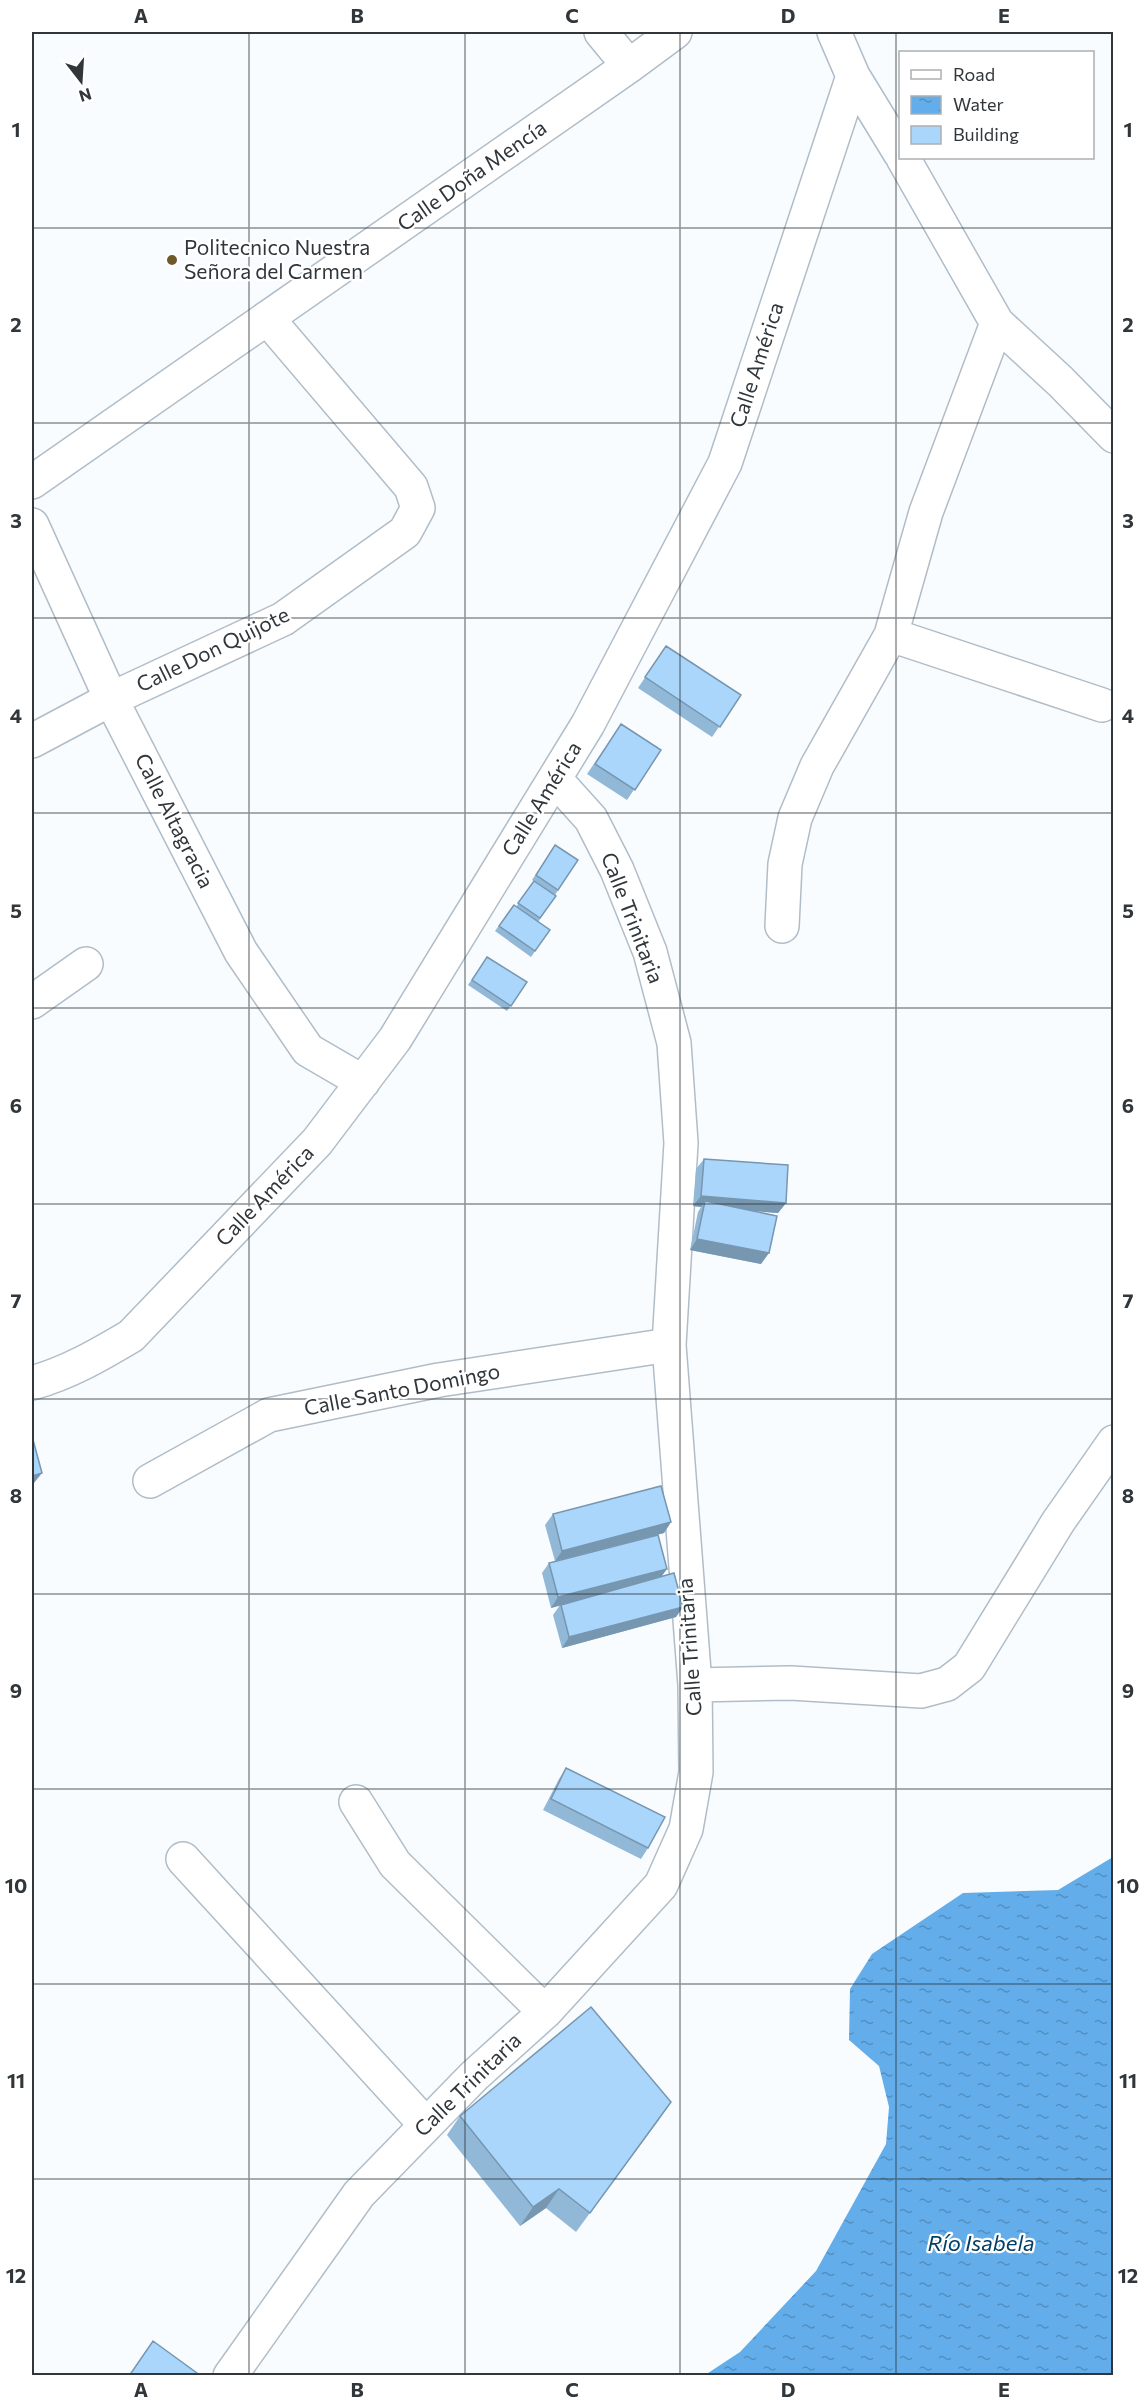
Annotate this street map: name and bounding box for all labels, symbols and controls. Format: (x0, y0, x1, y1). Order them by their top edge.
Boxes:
text: A (134, 3, 148, 27)
text: B (350, 3, 364, 27)
text: C (565, 3, 579, 27)
text: D (781, 3, 795, 27)
text: E (998, 3, 1010, 27)
north arrow (51, 51, 111, 111)
legend (899, 51, 1094, 159)
text: Road (953, 63, 995, 85)
text: N (77, 85, 94, 107)
text: Water (953, 93, 1004, 115)
street label: Calle Doña Mencía (392, 114, 550, 236)
text: 1 (11, 117, 21, 141)
text: 1 (1123, 117, 1133, 141)
text: Building (953, 123, 1019, 145)
place label: Politecnico Nuestra Señora del Carmen (184, 234, 370, 283)
marker: Politecnico Nuestra Señora del Carmen (165, 253, 179, 267)
street label: Calle América (724, 299, 788, 430)
text: 2 (10, 312, 22, 336)
text: 2 (1122, 312, 1134, 336)
text: 3 (10, 508, 22, 532)
text: 3 (1122, 508, 1134, 532)
street label: Calle Don Quijote (132, 601, 293, 696)
text: 4 (10, 703, 22, 727)
text: 4 (1122, 703, 1134, 727)
street label: Calle América (496, 736, 586, 860)
street label: Calle Altagracia (131, 749, 220, 892)
street label: Calle Trinitaria (597, 848, 670, 987)
text: 5 (10, 898, 22, 922)
text: 5 (1122, 898, 1134, 922)
text: 6 (10, 1093, 22, 1117)
text: 6 (1122, 1093, 1134, 1117)
street label: Calle América (210, 1139, 318, 1250)
text: 7 (11, 1288, 22, 1312)
text: 7 (1123, 1288, 1134, 1312)
street label: Calle Santo Domingo (302, 1357, 502, 1420)
text: 8 (10, 1483, 22, 1507)
text: 8 (1122, 1483, 1134, 1507)
street label: Calle Trinitaria (671, 1577, 706, 1717)
text: 9 (10, 1678, 22, 1702)
text: 9 (1122, 1678, 1134, 1702)
text: 10 (5, 1873, 27, 1897)
text: 10 (1117, 1873, 1139, 1897)
street label: Calle Trinitaria (408, 2027, 525, 2141)
text: 11 (7, 2068, 25, 2092)
text: 11 (1119, 2068, 1137, 2092)
water label: Río Isabela (927, 2229, 1035, 2256)
text: 12 (6, 2263, 26, 2287)
text: 12 (1118, 2263, 1138, 2287)
text: A (134, 2377, 148, 2401)
text: B (350, 2377, 364, 2401)
text: C (565, 2377, 579, 2401)
text: D (781, 2377, 795, 2401)
text: E (998, 2377, 1010, 2401)

